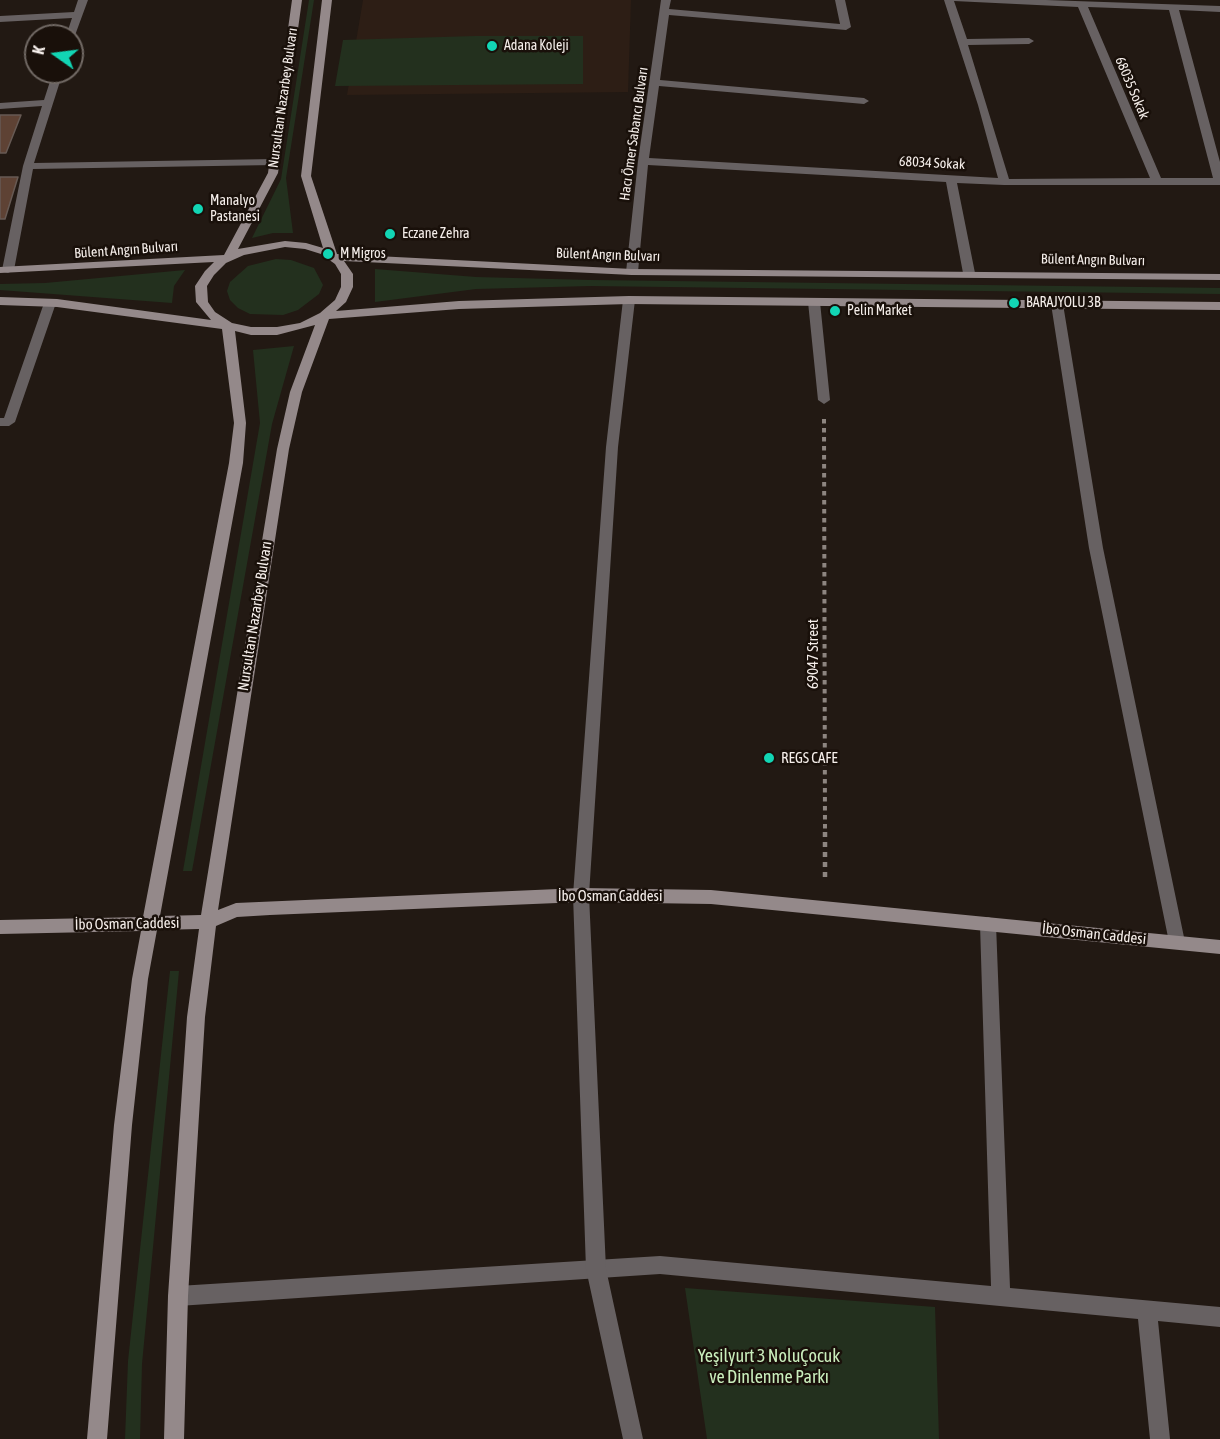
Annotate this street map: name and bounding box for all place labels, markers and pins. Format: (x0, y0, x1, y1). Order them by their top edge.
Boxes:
place label: Adana Koleji (504, 38, 569, 54)
marker: Adana Koleji (485, 39, 499, 53)
place label: Manalyo Pastanesi (210, 193, 260, 226)
marker: Manalyo Pastanesi (191, 202, 205, 216)
place label: Eczane Zehra (402, 226, 470, 242)
marker: Eczane Zehra (383, 227, 397, 241)
place label: M Migros (340, 246, 386, 262)
marker: M Migros (321, 247, 335, 261)
place label: BARAJYOLU 3B (1026, 295, 1101, 311)
marker: BARAJYOLU 3B (1007, 296, 1021, 310)
place label: Pelin Market (847, 303, 912, 319)
marker: Pelin Market (828, 304, 842, 318)
place label: REGS CAFE (781, 749, 838, 767)
marker: REGS CAFE (762, 751, 776, 765)

